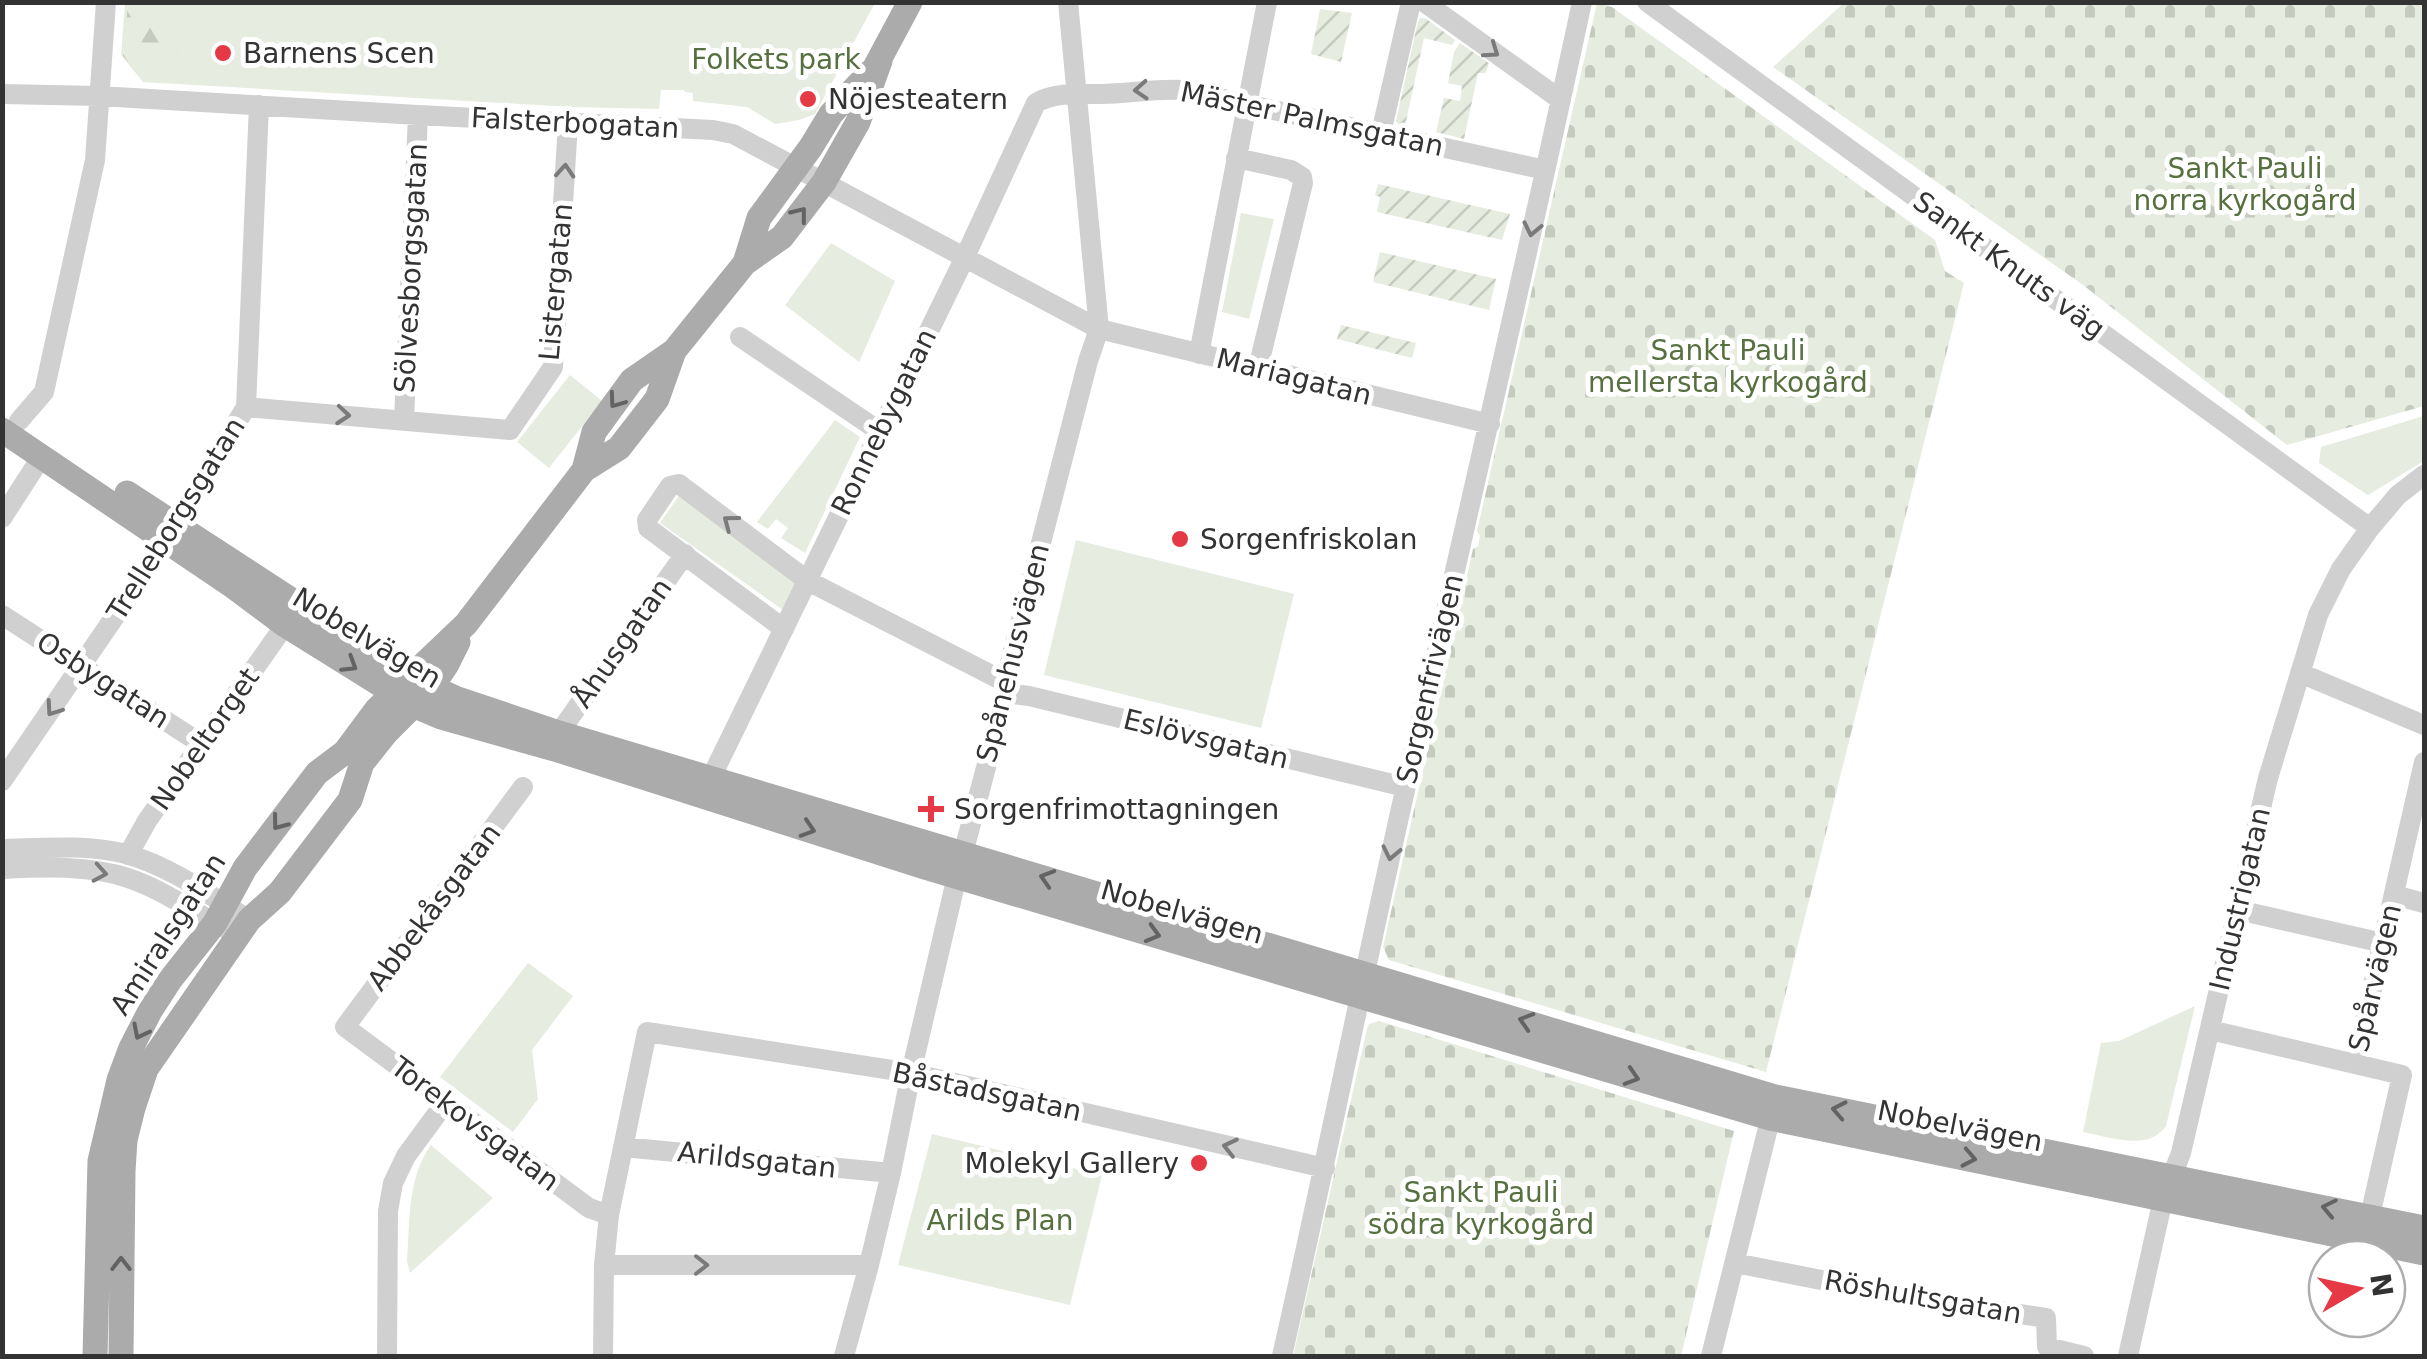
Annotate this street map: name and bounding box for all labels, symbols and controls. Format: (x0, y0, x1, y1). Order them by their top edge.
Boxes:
place label: Barnens Scen (243, 37, 435, 70)
one-way arrow (1481, 39, 1500, 57)
marker: Barnens Scen (212, 42, 234, 64)
park label: Folkets park (691, 43, 862, 76)
street label: Mäster Palmsgatan (1178, 75, 1446, 163)
one-way arrow (1133, 79, 1149, 100)
place label: Nöjesteatern (828, 83, 1008, 116)
marker: Nöjesteatern (797, 88, 819, 110)
street label: Falsterbogatan (470, 101, 680, 145)
street label: Sölvesborgsgatan (388, 142, 434, 394)
park label: Sankt Pauli norra kyrkogård (2134, 152, 2356, 217)
one-way arrow (554, 163, 575, 179)
street label: Sankt Knuts väg (1907, 184, 2111, 346)
street label: Listergatan (533, 202, 579, 362)
one-way arrow (788, 207, 806, 225)
one-way arrow (1523, 220, 1544, 237)
street label: Ronnebygatan (825, 323, 943, 521)
park label: Sankt Pauli mellersta kyrkogård (1588, 334, 1868, 399)
street label: Mariagatan (1213, 342, 1375, 412)
one-way arrow (611, 390, 628, 408)
one-way arrow (336, 403, 352, 425)
street label: Trelleborgsgatan (100, 411, 252, 627)
one-way arrow (723, 516, 741, 533)
place label: Sorgenfriskolan (1200, 523, 1417, 556)
marker: Sorgenfriskolan (1169, 528, 1191, 550)
street label: Spånehusvägen (970, 540, 1056, 766)
street label: Sorgenfrivägen (1390, 571, 1470, 787)
street label: Åhusgatan (565, 572, 679, 714)
street label: Nobelvägen (287, 581, 447, 695)
street label: Osbygatan (30, 625, 176, 735)
one-way arrow (339, 653, 357, 672)
street label: Nobeltorget (144, 662, 266, 816)
one-way arrow (47, 698, 65, 717)
street label: Eslövsgatan (1120, 703, 1292, 775)
place label: Sorgenfrimottagningen (954, 793, 1279, 826)
marker: Sorgenfrimottagningen (918, 796, 944, 822)
street label: Industrigatan (2203, 804, 2277, 994)
one-way arrow (273, 812, 291, 830)
street label: Abbekåsgatan (361, 817, 507, 997)
one-way arrow (799, 818, 816, 838)
one-way arrow (1382, 844, 1403, 861)
street label: Amiralsgatan (103, 847, 233, 1021)
one-way arrow (91, 861, 108, 882)
one-way arrow (1039, 869, 1056, 890)
street label: Nobelvägen (1097, 873, 1267, 951)
street label: Spårvägen (2342, 901, 2408, 1055)
one-way arrow (1143, 922, 1160, 943)
one-way arrow (1519, 1012, 1536, 1033)
one-way arrow (133, 1021, 152, 1039)
street label: Torekovsgatan (384, 1049, 566, 1198)
street label: Båstadsgatan (890, 1056, 1084, 1128)
one-way arrow (1623, 1065, 1640, 1086)
street label: Nobelvägen (1875, 1094, 2045, 1158)
one-way arrow (1831, 1100, 1848, 1121)
street label: Arildsgatan (676, 1135, 838, 1185)
one-way arrow (1222, 1138, 1239, 1159)
place label: Molekyl Gallery (965, 1147, 1179, 1180)
one-way arrow (1960, 1147, 1977, 1168)
marker: Molekyl Gallery (1188, 1152, 1210, 1174)
park label: Sankt Pauli södra kyrkogård (1368, 1176, 1594, 1241)
one-way arrow (2321, 1198, 2338, 1219)
park label: Arilds Plan (926, 1204, 1074, 1237)
north arrow (2307, 1239, 2407, 1339)
one-way arrow (694, 1254, 710, 1276)
one-way arrow (110, 1255, 132, 1270)
street label: Röshultsgatan (1822, 1263, 2024, 1331)
text: N (2363, 1271, 2399, 1299)

